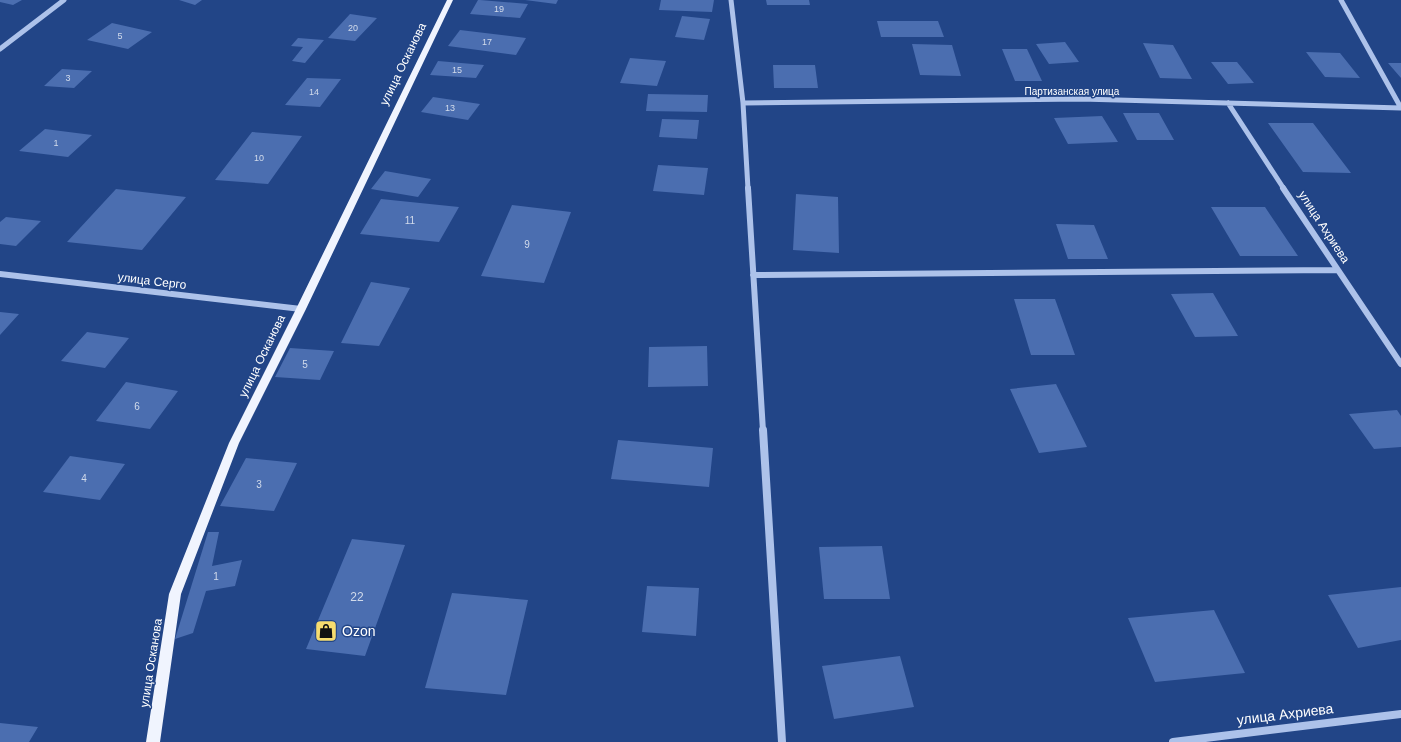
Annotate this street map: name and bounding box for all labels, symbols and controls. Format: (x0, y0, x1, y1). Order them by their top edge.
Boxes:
house number: 19 (494, 4, 504, 14)
street label: улица Осканова (377, 20, 429, 108)
house number: 20 (348, 23, 358, 33)
house number: 5 (117, 31, 123, 41)
house number: 17 (482, 37, 492, 47)
house number: 15 (452, 65, 462, 75)
house number: 3 (65, 73, 71, 83)
street label: Партизанская улица (1025, 86, 1120, 97)
house number: 14 (309, 87, 319, 97)
house number: 13 (445, 103, 455, 113)
house number: 1 (53, 138, 59, 148)
house number: 10 (254, 153, 264, 163)
street label: улица Ахриева (1295, 188, 1353, 266)
house number: 11 (405, 215, 416, 226)
house number: 9 (524, 239, 530, 250)
street label: улица Серго (117, 270, 187, 292)
street label: улица Осканова (236, 312, 288, 400)
house number: 5 (302, 359, 308, 370)
house number: 6 (134, 401, 140, 412)
house number: 4 (81, 473, 87, 484)
house number: 3 (256, 479, 262, 490)
house number: 1 (213, 571, 219, 582)
house number: 22 (350, 590, 364, 604)
street label: улица Осканова (137, 617, 165, 709)
shop icon: Ozon (313, 618, 339, 644)
place label: Ozon (342, 623, 375, 639)
street label: улица Ахриева (1236, 700, 1334, 728)

